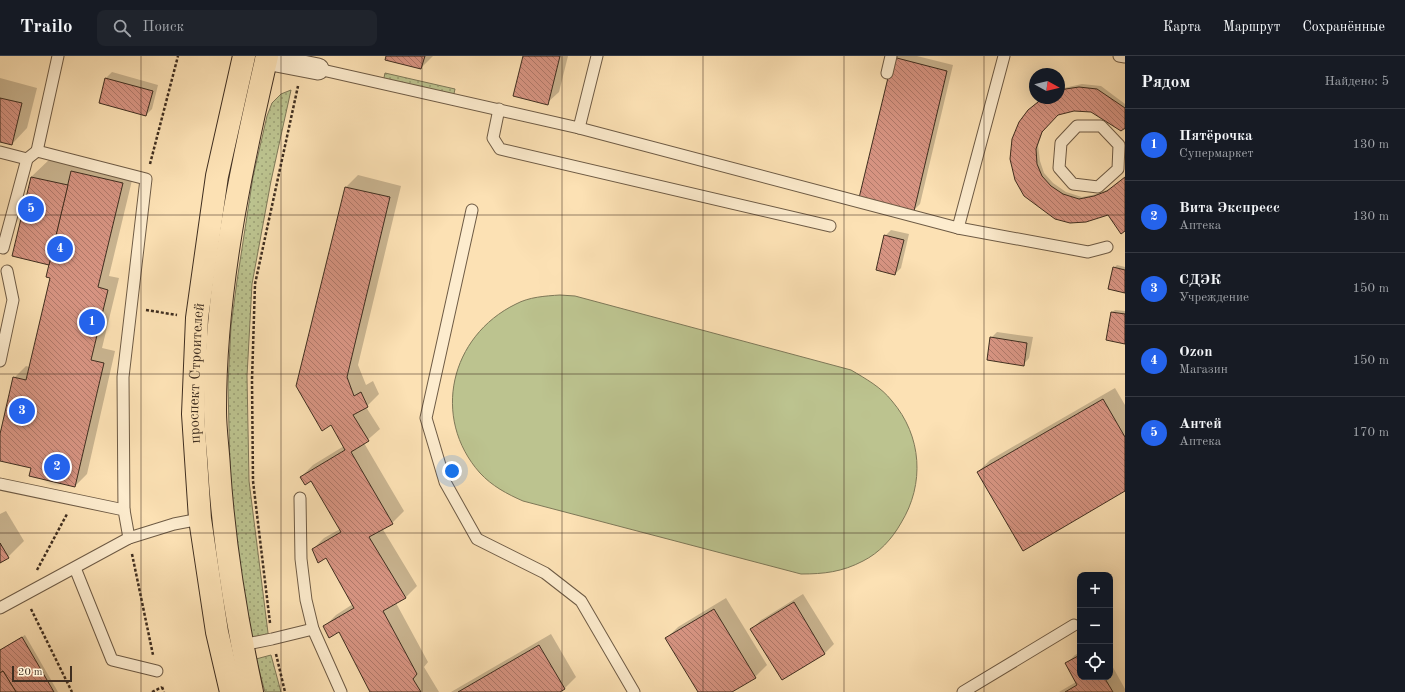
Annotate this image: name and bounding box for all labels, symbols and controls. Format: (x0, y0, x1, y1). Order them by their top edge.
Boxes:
search box (97, 10, 377, 46)
icon: search (111, 17, 133, 39)
text: Trailo (20, 18, 73, 37)
text: Поиск (143, 20, 184, 35)
text: Карта (1163, 20, 1201, 34)
text: Маршрут (1223, 20, 1280, 34)
text: Сохранённые (1302, 20, 1385, 34)
north arrow (1029, 68, 1065, 104)
text: Рядом (1141, 74, 1190, 91)
text: Найдено: 5 (1325, 75, 1389, 88)
text: Пятёрочка (1179, 129, 1253, 144)
text: 1 (1150, 138, 1158, 151)
text: 130 m (1352, 138, 1389, 151)
text: Супермаркет (1179, 147, 1254, 160)
pin: 5 (18, 194, 44, 224)
text: Вита Экспресс (1179, 201, 1280, 216)
text: 2 (1150, 210, 1158, 223)
text: 130 m (1352, 210, 1389, 223)
text: Аптека (1179, 219, 1221, 232)
pin: 4 (47, 234, 73, 264)
text: СДЭК (1179, 273, 1221, 288)
text: 3 (1150, 282, 1158, 295)
text: 150 m (1352, 282, 1389, 295)
text: Учреждение (1179, 291, 1249, 304)
street label: проспект Строителей (187, 302, 208, 444)
pin: 1 (79, 307, 105, 337)
text: Ozon (1179, 345, 1212, 360)
text: 4 (1150, 354, 1158, 367)
text: 150 m (1352, 354, 1389, 367)
text: Магазин (1179, 363, 1228, 376)
pin: 3 (9, 396, 35, 426)
text: Антей (1179, 417, 1222, 432)
text: 5 (1150, 426, 1158, 439)
text: 170 m (1352, 426, 1389, 439)
text: Аптека (1179, 435, 1221, 448)
pin: 2 (44, 452, 70, 482)
your location (442, 461, 462, 481)
map controls (1077, 572, 1113, 680)
button: + (1077, 572, 1113, 608)
button: − (1077, 608, 1113, 644)
button: locate (1077, 644, 1113, 680)
scale bar (12, 664, 72, 683)
text: 20 m (18, 667, 43, 678)

